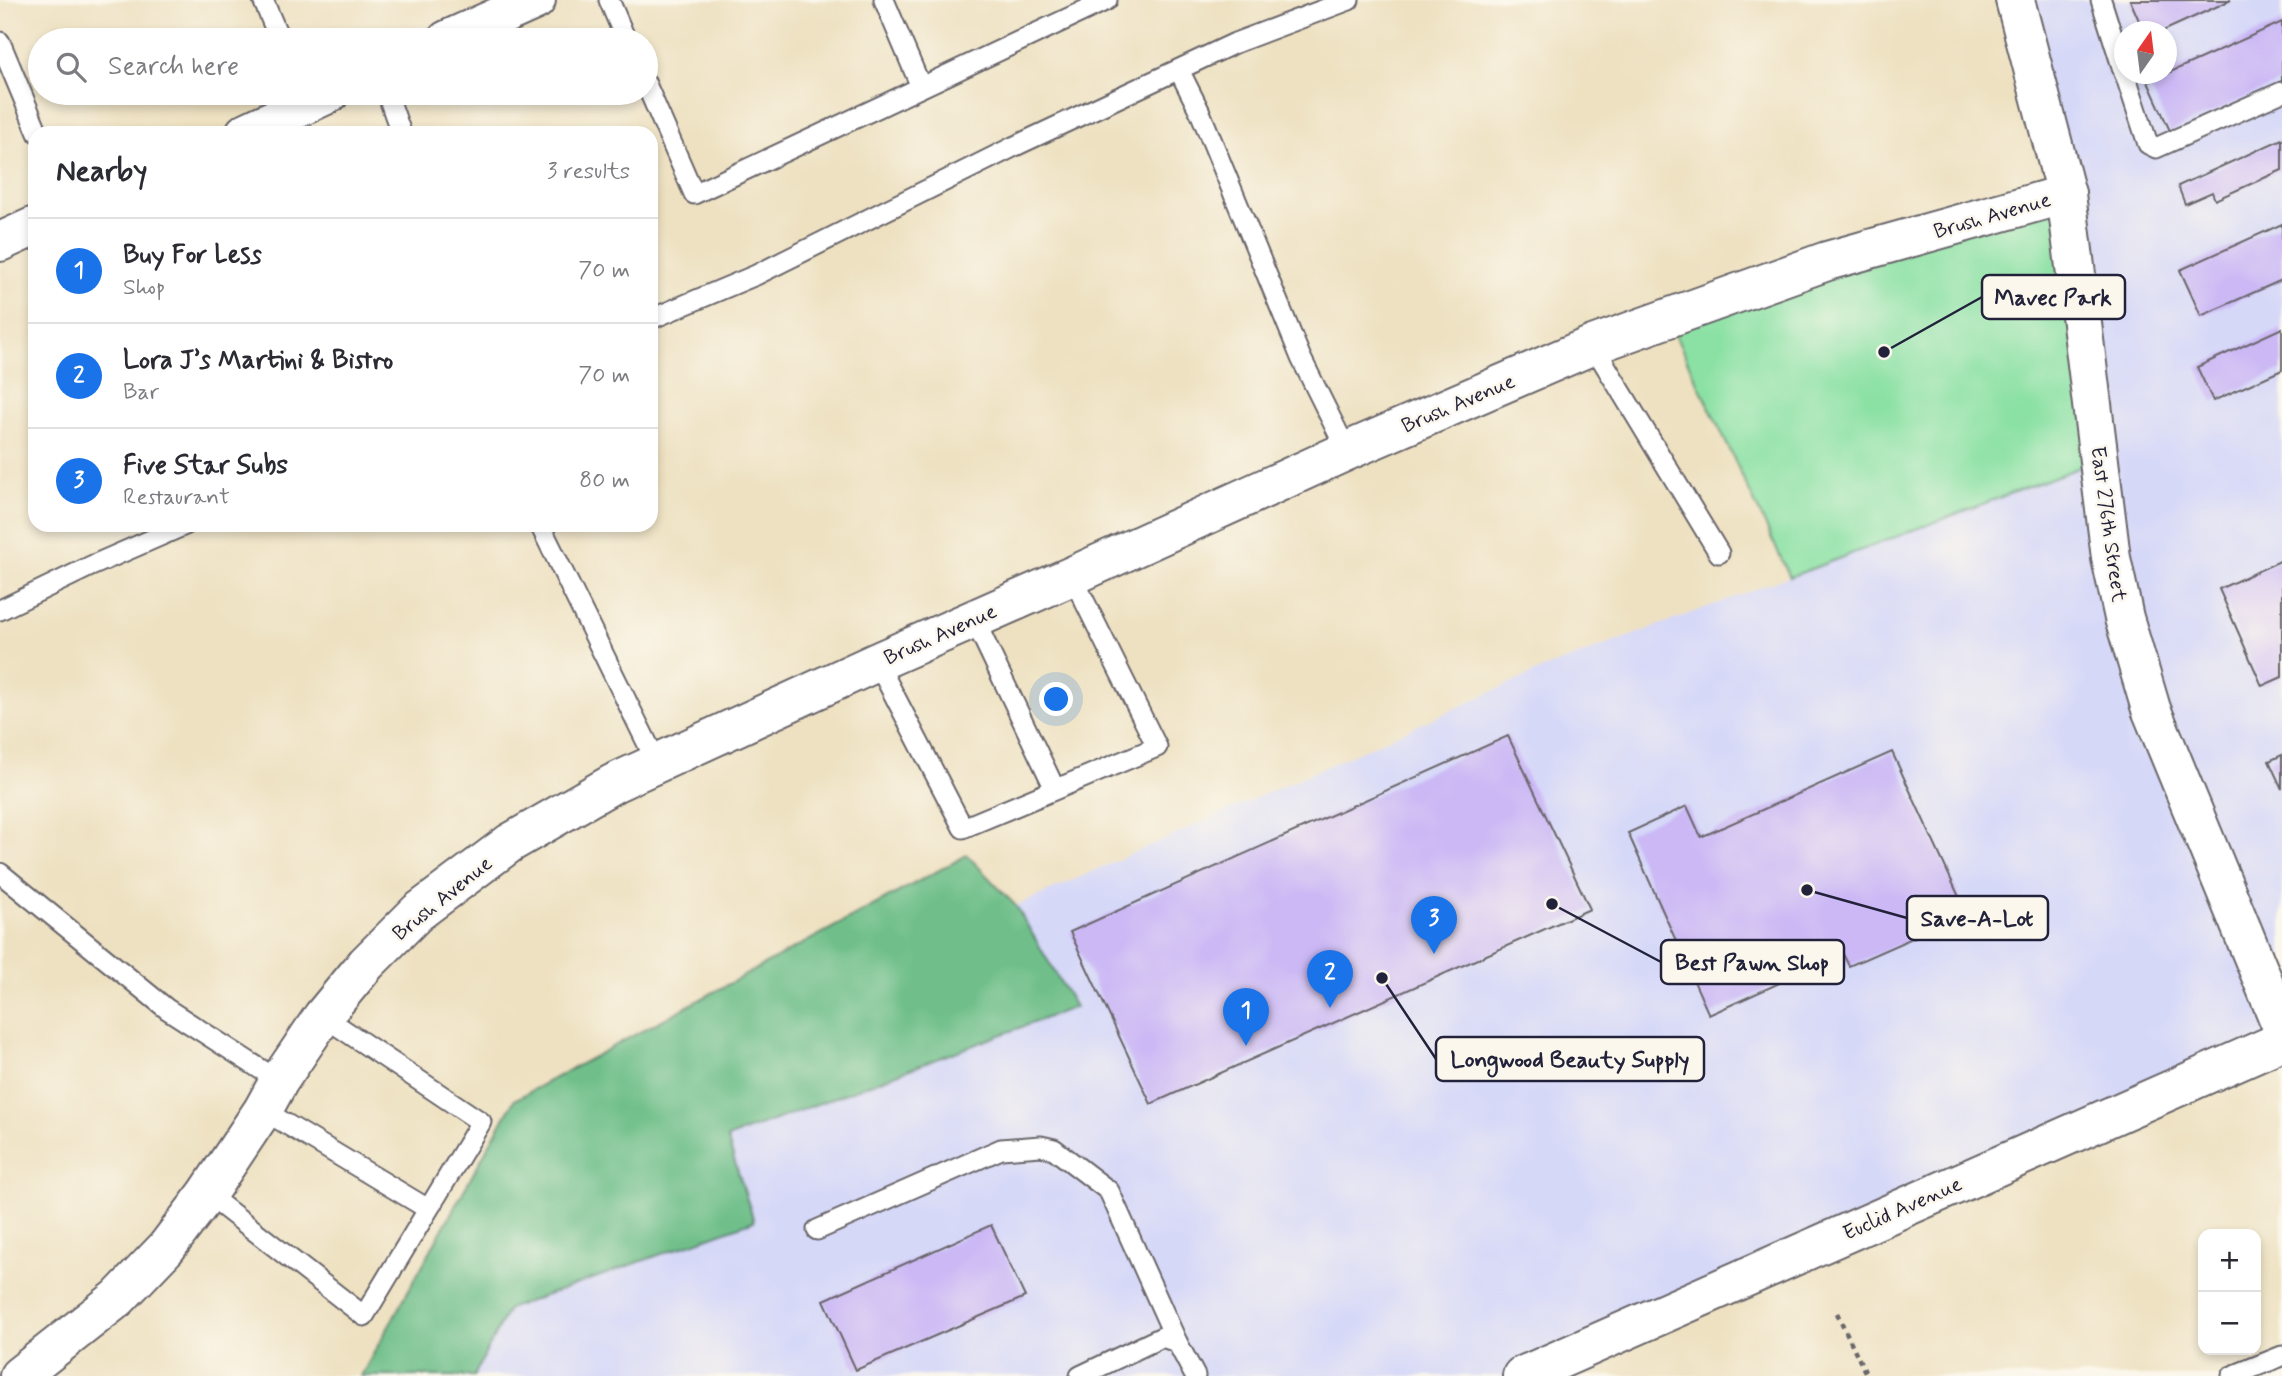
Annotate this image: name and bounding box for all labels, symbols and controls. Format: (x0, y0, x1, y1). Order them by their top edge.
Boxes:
north arrow (2114, 21, 2177, 84)
search box (28, 28, 658, 105)
icon: search (52, 48, 90, 86)
text: Search here (108, 50, 239, 84)
text: Nearby (56, 152, 147, 191)
text: 3 results (547, 157, 630, 187)
street label: Brush Avenue (1931, 186, 2054, 246)
text: Buy For Less (123, 239, 262, 273)
text: 1 (74, 256, 84, 286)
text: 70 m (578, 256, 630, 286)
text: Shop (123, 273, 165, 303)
callout: Mavec Park (1982, 275, 2125, 319)
text: Mavec Park (1994, 284, 2112, 314)
text: Lora J’s Martini & Bistro (123, 344, 393, 378)
text: 2 (73, 361, 85, 391)
text: 70 m (578, 361, 630, 391)
street label: Brush Avenue (1397, 367, 1519, 440)
text: Bar (123, 378, 159, 408)
street label: East 276th Street (2083, 444, 2133, 604)
text: Five Star Subs (123, 449, 288, 483)
text: 3 (74, 466, 84, 496)
text: 80 m (579, 466, 630, 496)
text: Restaurant (123, 483, 230, 513)
street label: Brush Avenue (880, 598, 1001, 672)
your location (1039, 682, 1073, 716)
street label: Brush Avenue (387, 850, 498, 948)
pin: 3 (1411, 896, 1457, 954)
callout: Save-A-Lot (1907, 896, 2048, 940)
text: Save-A-Lot (1921, 905, 2034, 935)
callout: Best Pawn Shop (1661, 940, 1844, 984)
text: Best Pawn Shop (1675, 949, 1829, 979)
pin: 2 (1307, 950, 1353, 1008)
pin: 1 (1223, 988, 1269, 1046)
callout: Longwood Beauty Supply (1436, 1037, 1704, 1081)
text: Longwood Beauty Supply (1451, 1046, 1690, 1078)
street label: Euclid Avenue (1838, 1170, 1966, 1248)
map controls (2198, 1229, 2261, 1355)
button: + (2198, 1229, 2261, 1292)
button: − (2198, 1292, 2261, 1355)

